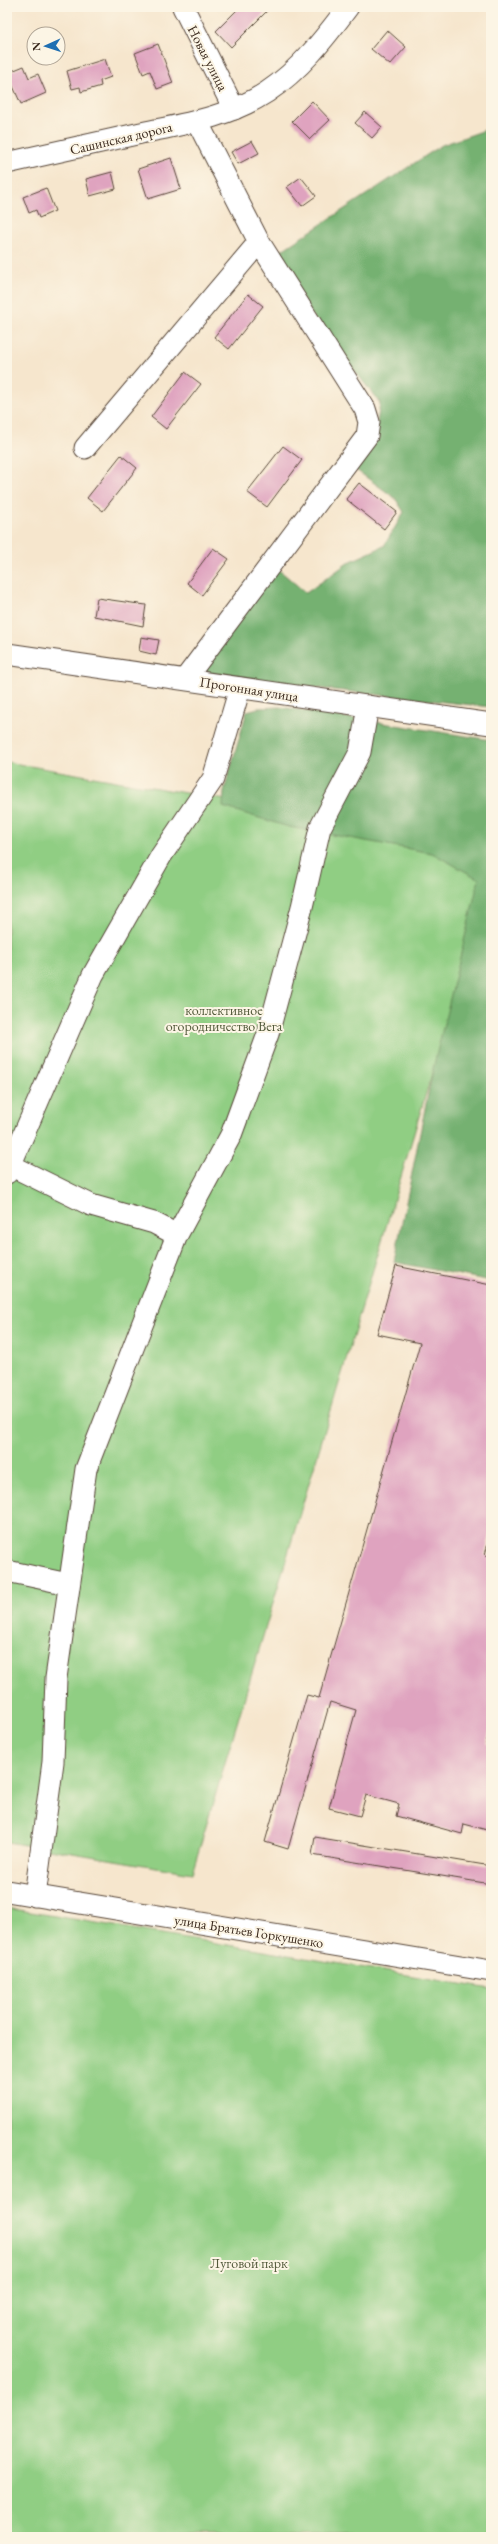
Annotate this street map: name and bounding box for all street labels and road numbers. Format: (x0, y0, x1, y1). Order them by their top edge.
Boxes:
street label: Новая улица (184, 22, 232, 94)
street label: Сашинская дорога (68, 117, 174, 159)
street label: Прогонная улица (198, 672, 300, 706)
street label: улица Братьев Горкушенко (173, 1910, 325, 1952)

